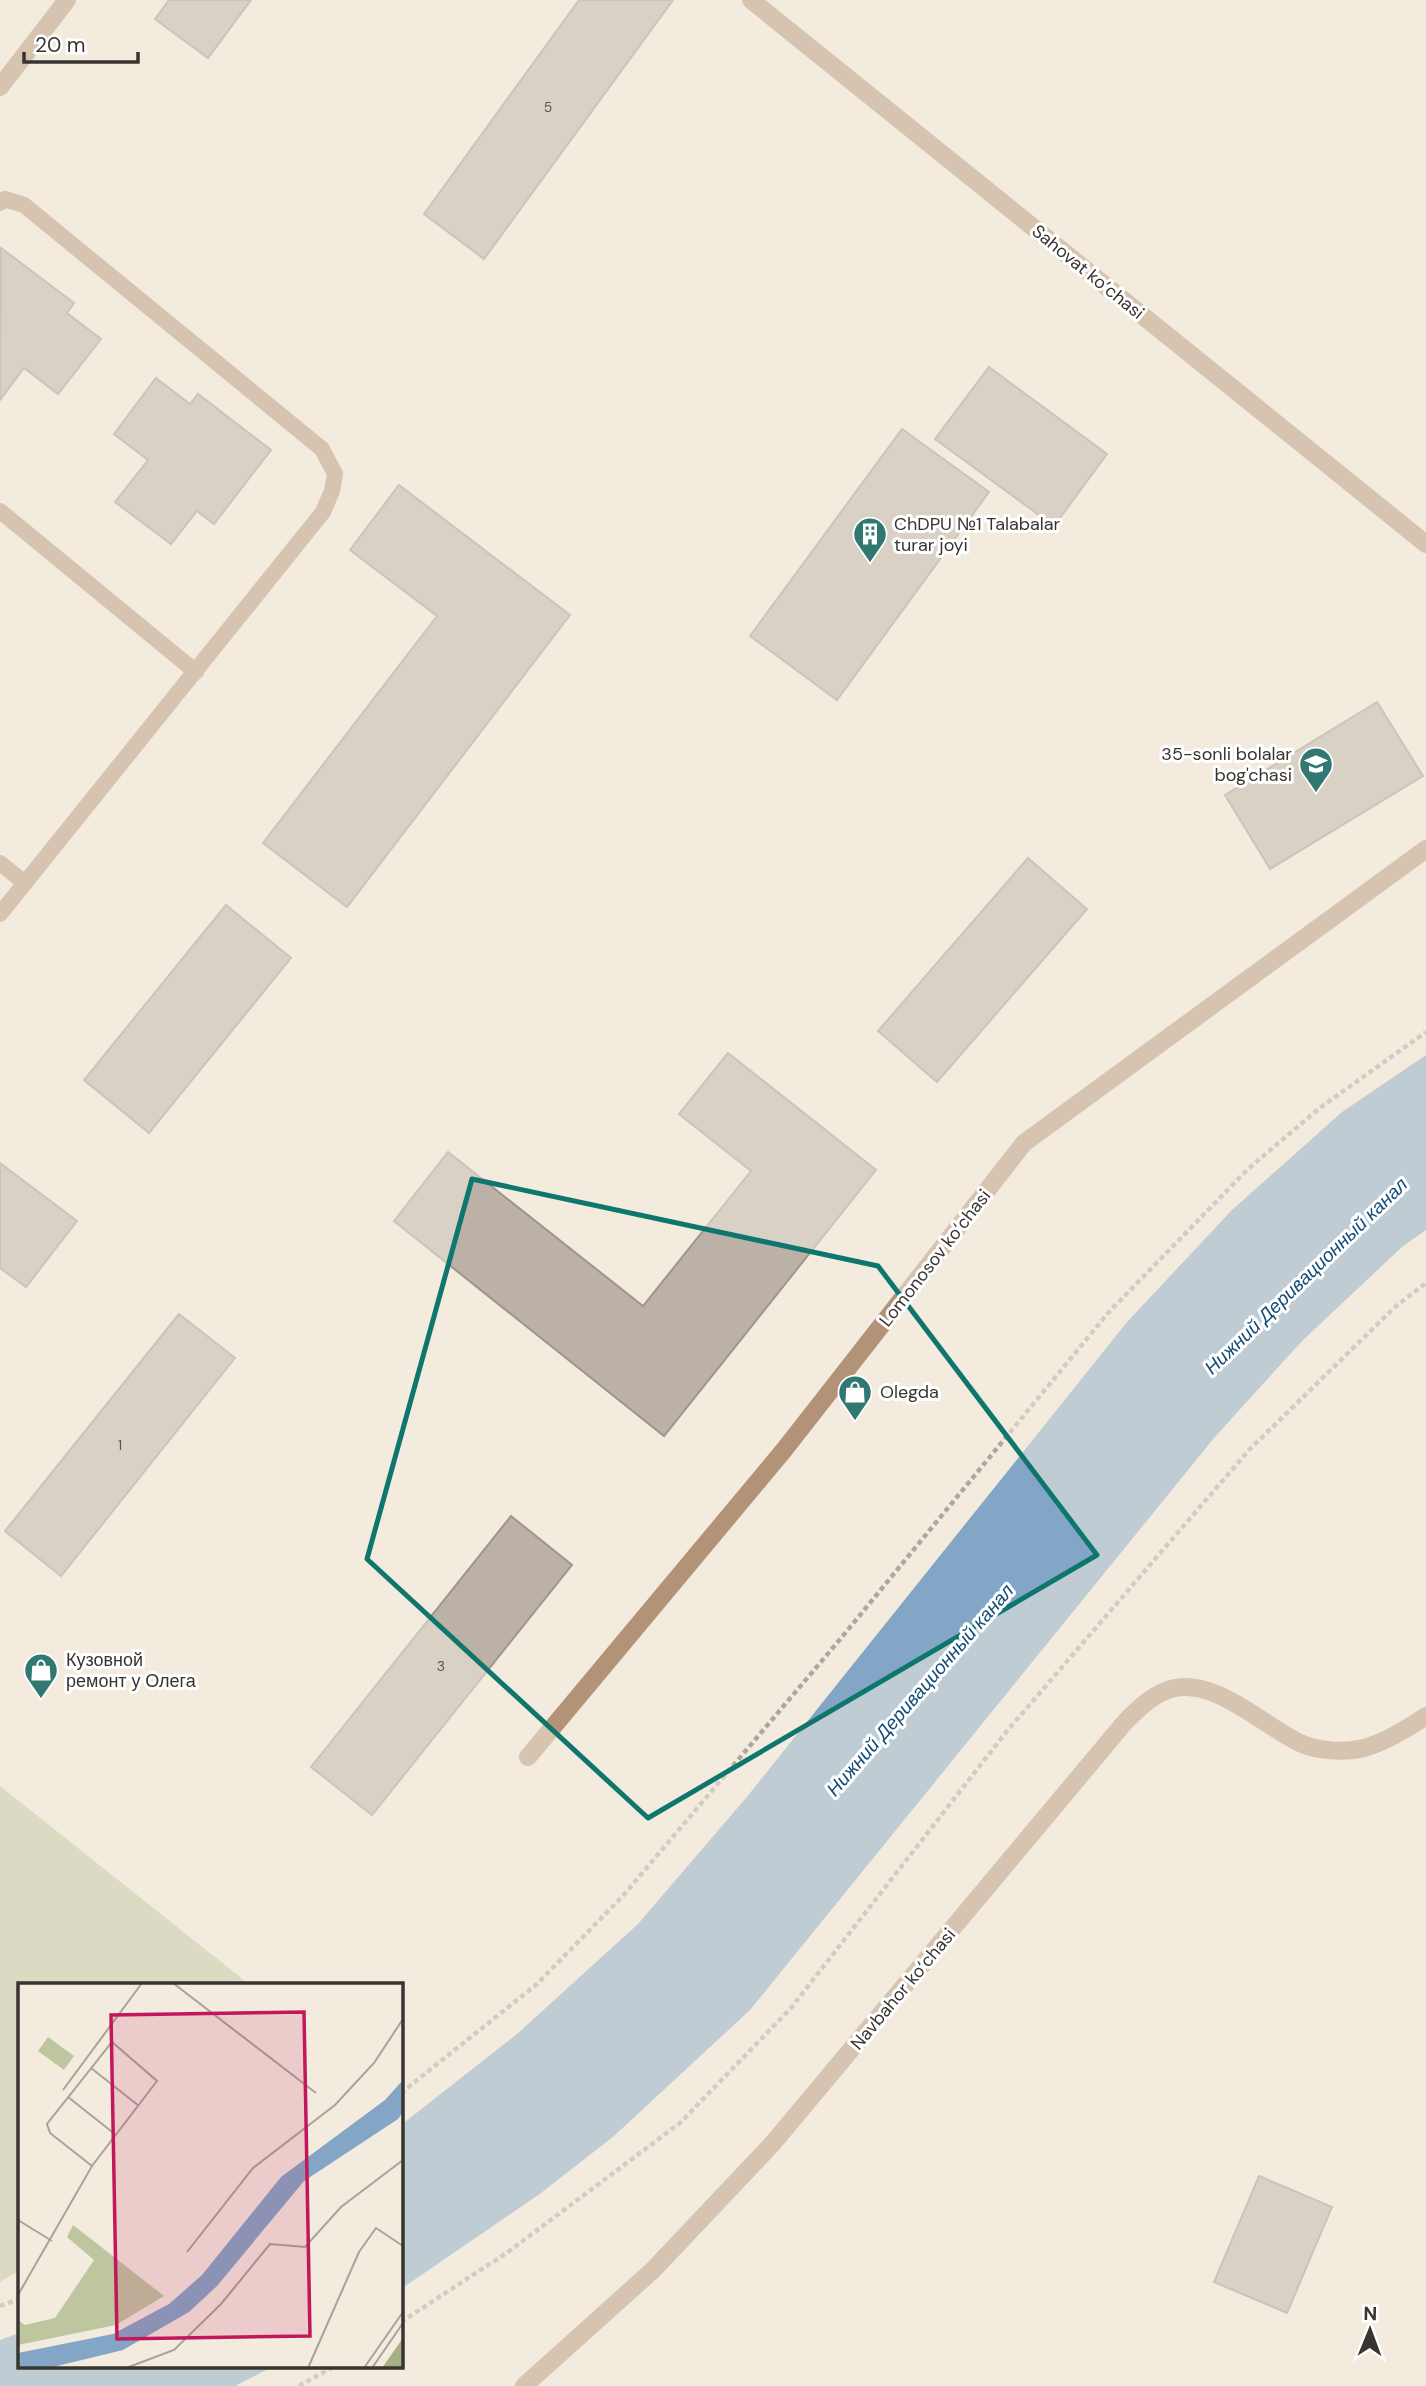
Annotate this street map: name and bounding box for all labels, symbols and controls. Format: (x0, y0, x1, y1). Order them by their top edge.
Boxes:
scale bar (24, 21, 138, 65)
text: 20 m (35, 31, 86, 59)
house number: 5 (544, 98, 552, 116)
street label: Sahovat ko‘chasi (1027, 219, 1149, 325)
place label: ChDPU №1 Talabalar turar joyi (894, 512, 1061, 557)
building icon: ChDPU №1 Talabalar turar joyi (851, 515, 889, 564)
place label: 35-sonli bolalar bog'chasi (1161, 742, 1292, 787)
school or university icon: 35-sonli bolalar bog'chasi (1297, 745, 1335, 794)
water label: Нижний Деривационный канал (1199, 1172, 1413, 1380)
street label: Lomonosov ko‘chasi (874, 1185, 996, 1331)
shop icon: Olegda (836, 1373, 874, 1422)
place label: Olegda (880, 1380, 939, 1404)
house number: 1 (118, 1436, 122, 1454)
water label: Нижний Деривационный канал (821, 1578, 1019, 1801)
place label: Кузовной ремонт у Олега (66, 1648, 197, 1693)
shop icon: Кузовной ремонт у Олега (22, 1651, 60, 1700)
house number: 3 (437, 1657, 445, 1675)
street label: Navbahor ko‘chasi (845, 1923, 961, 2055)
inset map (18, 1983, 402, 2368)
north arrow (1335, 2295, 1405, 2365)
text: N (1363, 2301, 1377, 2326)

